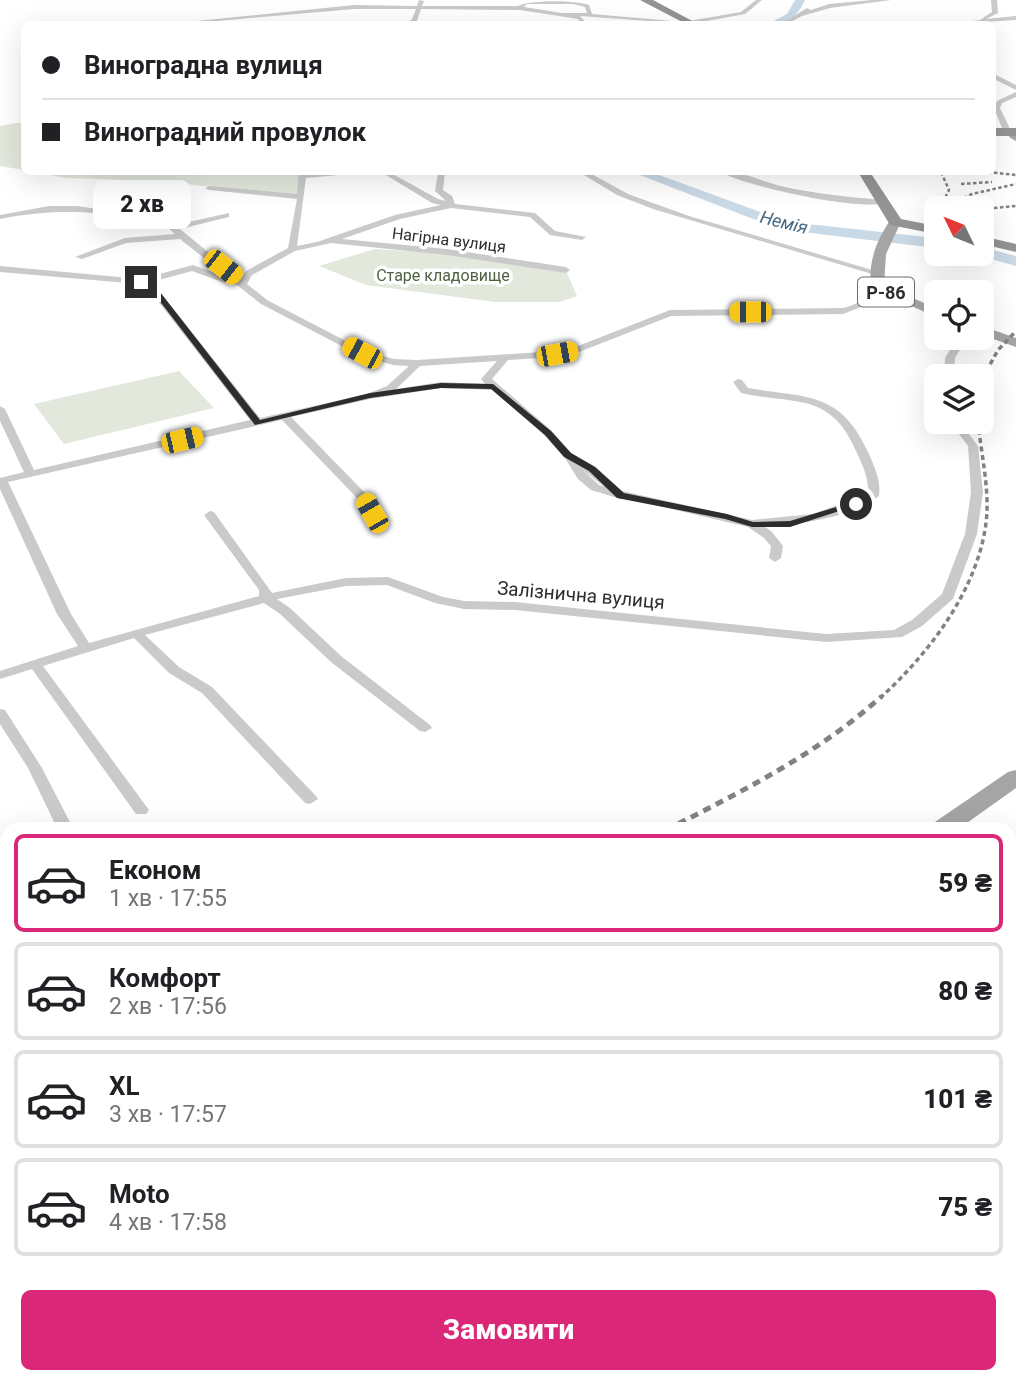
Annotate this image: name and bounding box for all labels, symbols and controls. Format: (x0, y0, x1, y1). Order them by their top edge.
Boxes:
text: Виноградна вулиця (84, 50, 323, 80)
text: Виноградний провулок (84, 117, 366, 147)
callout: 2 хв (92, 180, 190, 230)
text: 2 хв (120, 191, 164, 218)
north arrow (924, 196, 994, 266)
map controls (924, 196, 994, 434)
water label: Немія (758, 206, 810, 238)
street label: Нагірна вулиця (391, 224, 507, 256)
car (200, 246, 247, 288)
route end (125, 266, 157, 298)
park label: Старе кладовище (376, 266, 510, 285)
road number: Р-86 (858, 278, 914, 306)
button: locate (924, 280, 994, 350)
car (730, 302, 772, 323)
car (339, 334, 386, 372)
car (535, 340, 580, 368)
button: layers (924, 364, 994, 434)
car (160, 425, 205, 455)
route start (840, 488, 872, 520)
car (353, 490, 392, 536)
street label: Залізнична вулиця (496, 576, 666, 614)
icon: car (25, 852, 88, 915)
text: Економ (109, 855, 201, 885)
text: 59 ₴ (938, 868, 992, 898)
text: 1 хв · 17:55 (109, 885, 227, 912)
icon: car (25, 960, 88, 1023)
text: Комфорт (109, 963, 221, 993)
text: 80 ₴ (938, 976, 992, 1006)
text: 2 хв · 17:56 (109, 993, 227, 1020)
icon: car (25, 1068, 88, 1131)
text: XL (109, 1071, 140, 1101)
text: 101 ₴ (923, 1084, 992, 1114)
text: 3 хв · 17:57 (109, 1101, 227, 1128)
icon: car (25, 1176, 88, 1239)
text: Moto (109, 1179, 170, 1209)
text: 75 ₴ (938, 1192, 992, 1222)
text: 4 хв · 17:58 (109, 1209, 227, 1236)
button: Замовити (21, 1290, 996, 1370)

